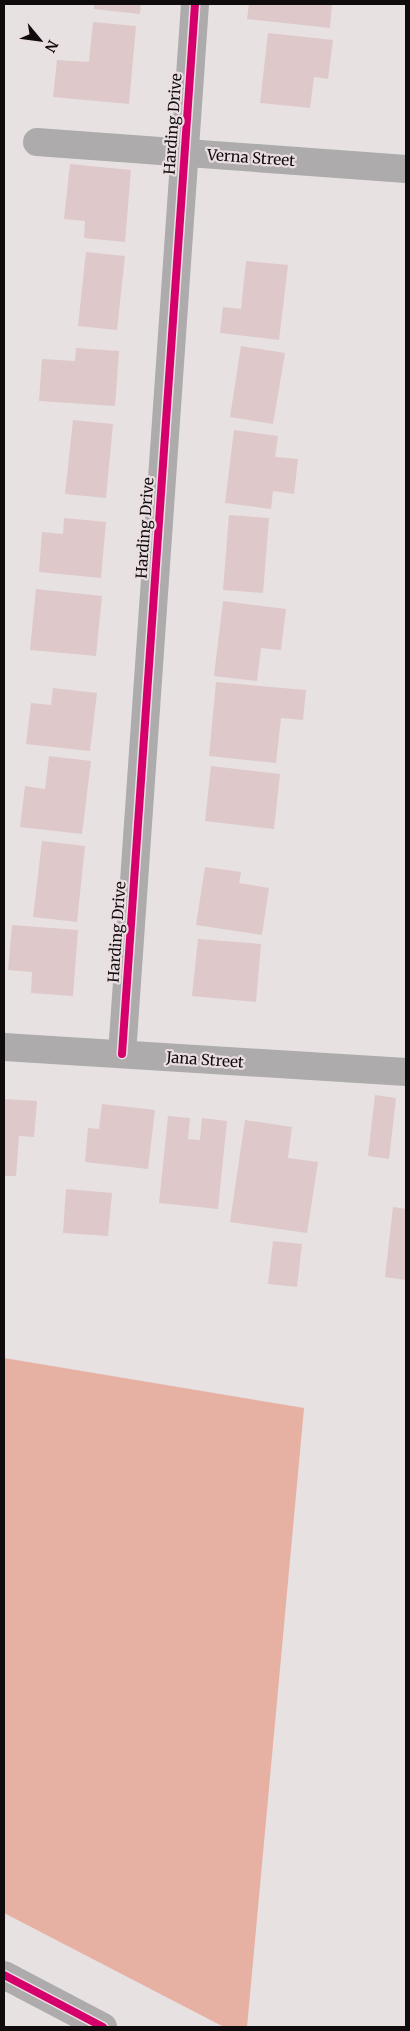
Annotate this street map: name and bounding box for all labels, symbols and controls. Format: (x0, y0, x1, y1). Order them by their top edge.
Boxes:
north arrow (15, 15, 65, 65)
text: N (41, 37, 62, 56)
street label: Harding Drive (159, 72, 186, 175)
street label: Verna Street (205, 145, 296, 170)
street label: Harding Drive (131, 476, 158, 579)
street label: Harding Drive (103, 880, 130, 983)
street label: Jana Street (165, 1047, 245, 1072)

